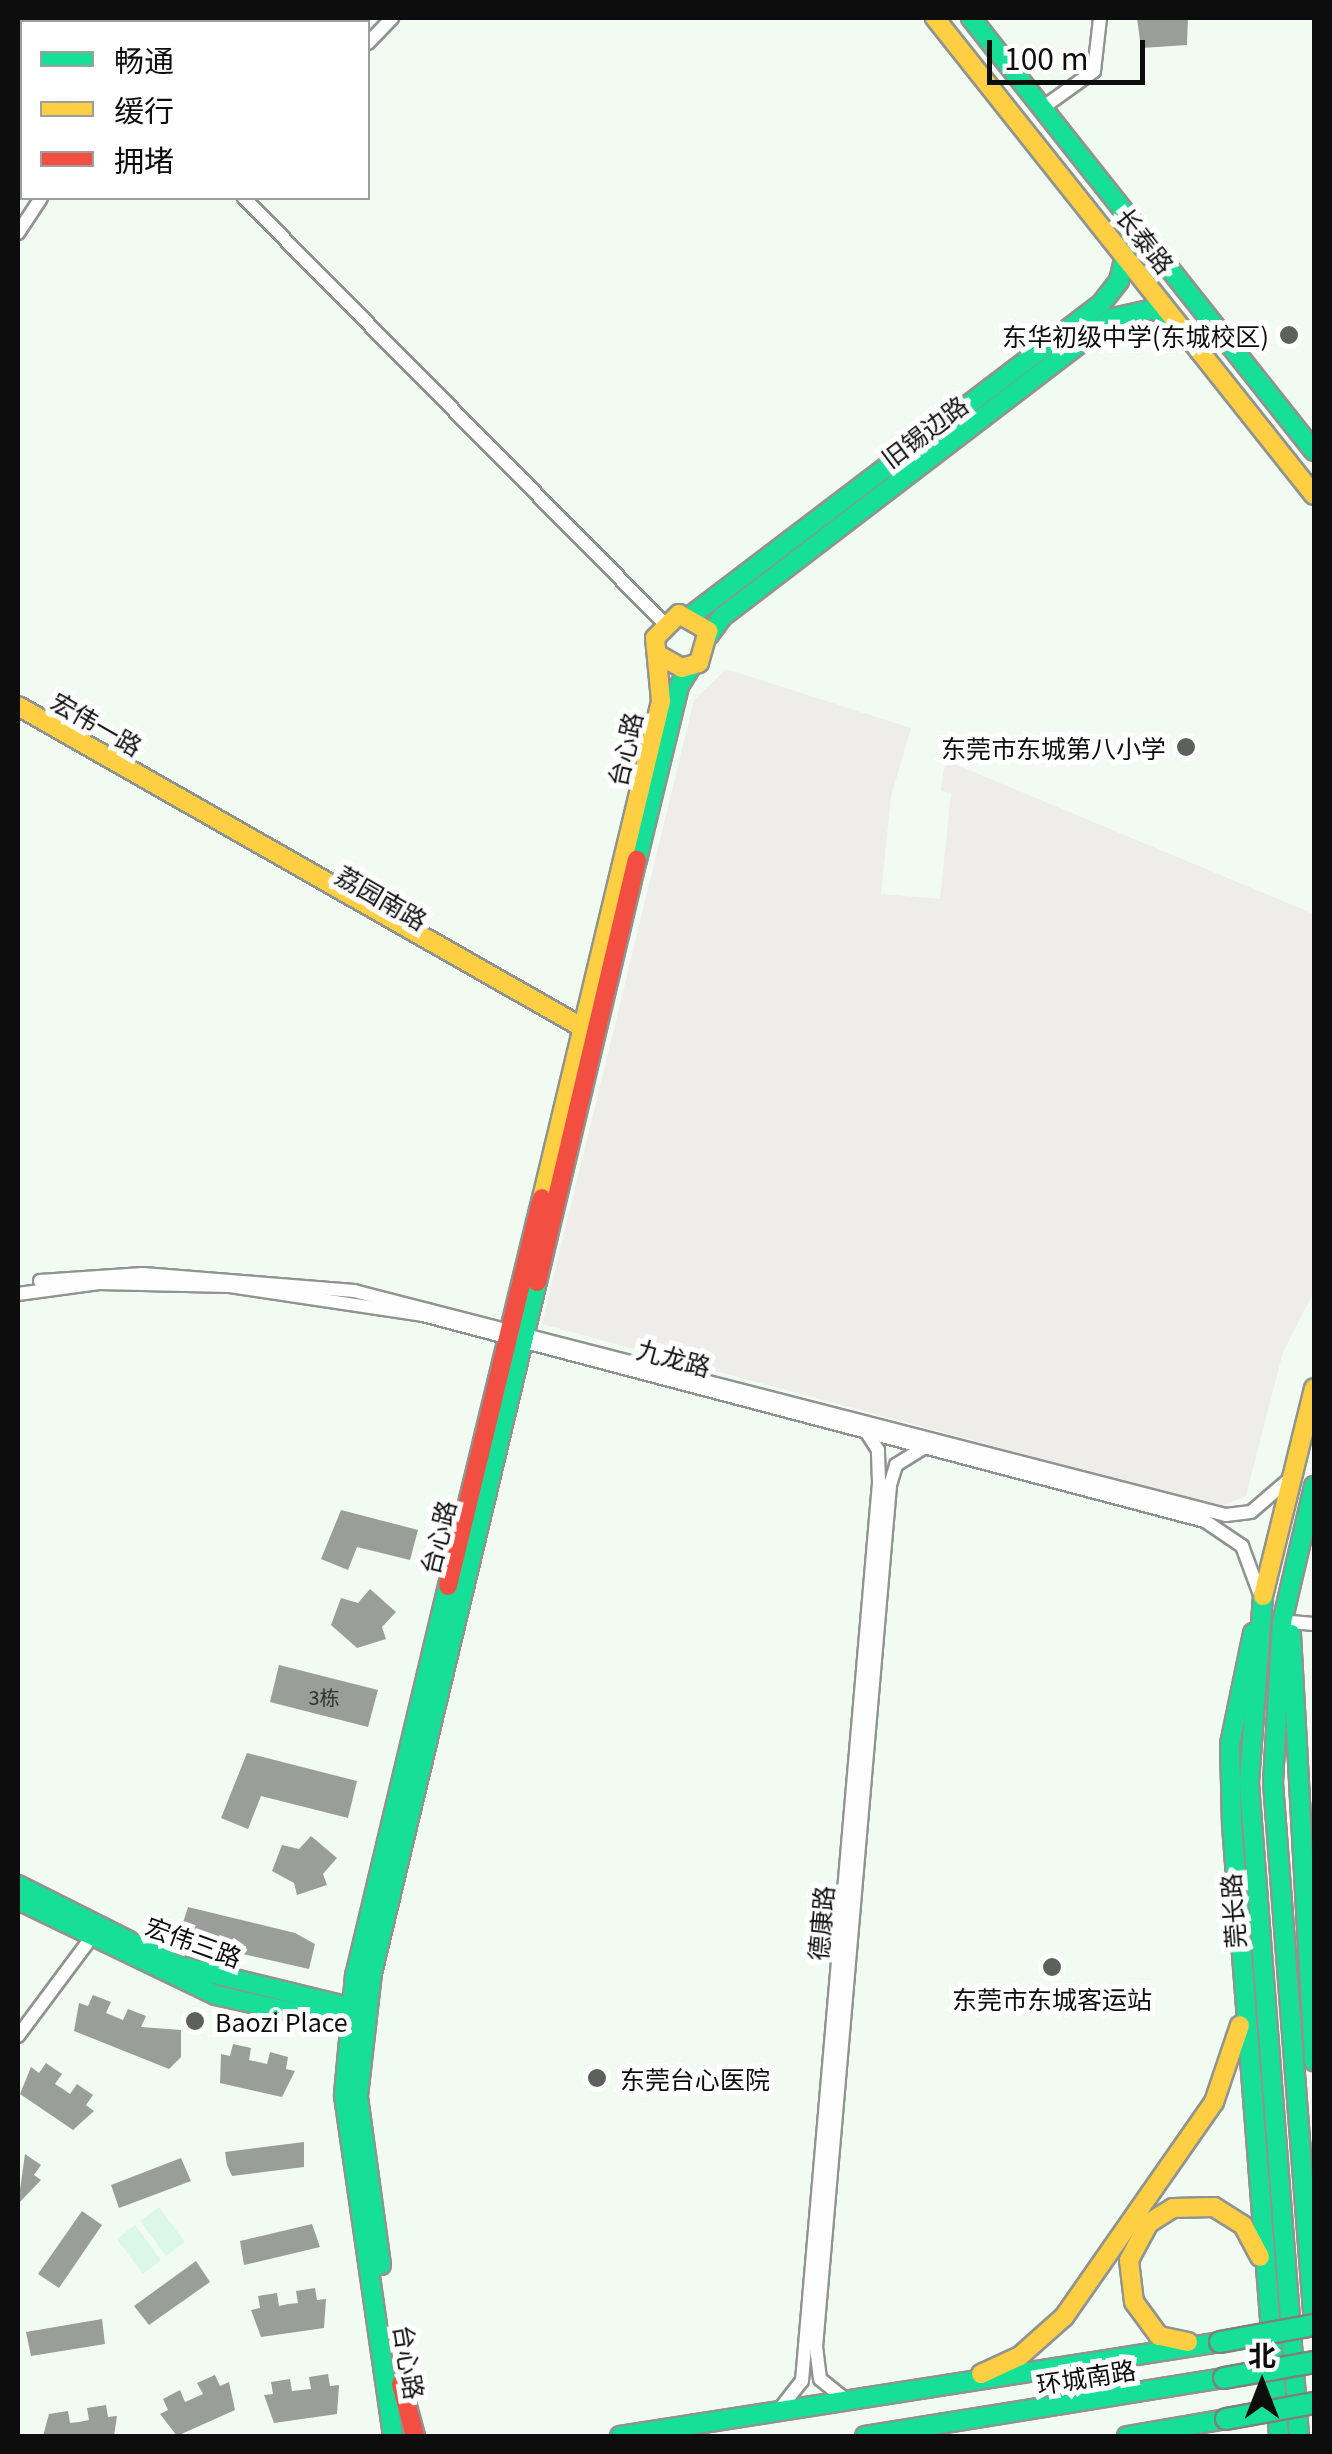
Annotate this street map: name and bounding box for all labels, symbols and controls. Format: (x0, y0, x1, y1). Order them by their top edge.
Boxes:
legend (20, 20, 370, 200)
scale bar (992, 20, 1150, 82)
text: 100 m (1004, 35, 1088, 79)
text: 畅通 (114, 37, 174, 81)
text: 缓行 (114, 87, 174, 131)
text: 拥堵 (114, 137, 174, 181)
street label: 长泰路 (1111, 201, 1181, 279)
place label: 东华初级中学(东城校区) (1002, 320, 1269, 350)
marker: 东华初级中学(东城校区) (1278, 324, 1300, 346)
street label: 旧锡边路 (875, 389, 973, 473)
street label: 宏伟一路 (46, 685, 148, 761)
street label: 台心路 (601, 709, 647, 789)
place label: 东莞市东城第八小学 (941, 732, 1166, 762)
marker: 东莞市东城第八小学 (1175, 736, 1197, 758)
street label: 荔园南路 (331, 859, 433, 935)
street label: 九龙路 (634, 1333, 714, 1381)
street label: 台心路 (413, 1497, 461, 1577)
house number: 3栋 (308, 1684, 340, 1708)
street label: 莞长路 (1214, 1873, 1250, 1949)
street label: 德康路 (802, 1884, 838, 1962)
street label: 宏伟三路 (142, 1910, 246, 1972)
marker: 东莞市东城客运站 (1041, 1956, 1063, 1978)
place label: 东莞市东城客运站 (952, 1983, 1152, 2013)
place label: Baozi Place (215, 2006, 348, 2036)
marker: Baozi Place (184, 2010, 206, 2032)
place label: 东莞台心医院 (620, 2063, 770, 2093)
marker: 东莞台心医院 (584, 2065, 610, 2091)
street label: 台心路 (389, 2323, 431, 2401)
north arrow (1212, 2334, 1312, 2434)
text: 北 (1248, 2334, 1276, 2374)
street label: 环城南路 (1034, 2353, 1138, 2399)

